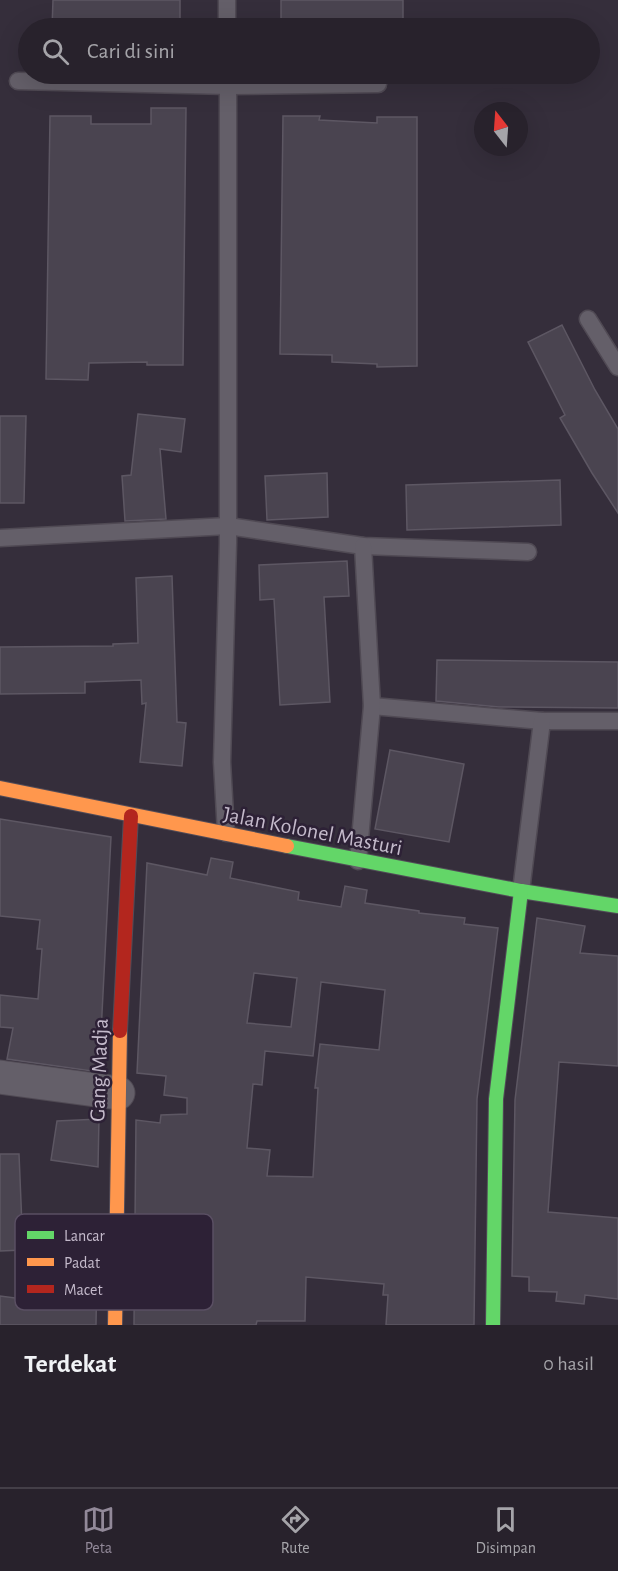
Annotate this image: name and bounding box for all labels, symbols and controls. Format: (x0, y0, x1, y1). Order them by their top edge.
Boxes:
search box (18, 18, 600, 84)
icon: search (39, 35, 72, 68)
text: Cari di sini (87, 40, 175, 62)
north arrow (474, 102, 528, 156)
street label: Jalan Kolonel Masturi (222, 803, 404, 859)
street label: Gang Madja (86, 1018, 112, 1122)
legend (15, 1214, 213, 1310)
text: Lancar (64, 1228, 105, 1244)
text: Padat (64, 1255, 100, 1271)
text: Macet (64, 1282, 102, 1298)
text: Terdekat (24, 1351, 116, 1377)
text: 0 hasil (543, 1354, 594, 1374)
tab: Peta (82, 1503, 115, 1558)
tab: Rute (279, 1503, 312, 1558)
tab: Disimpan (476, 1503, 536, 1558)

